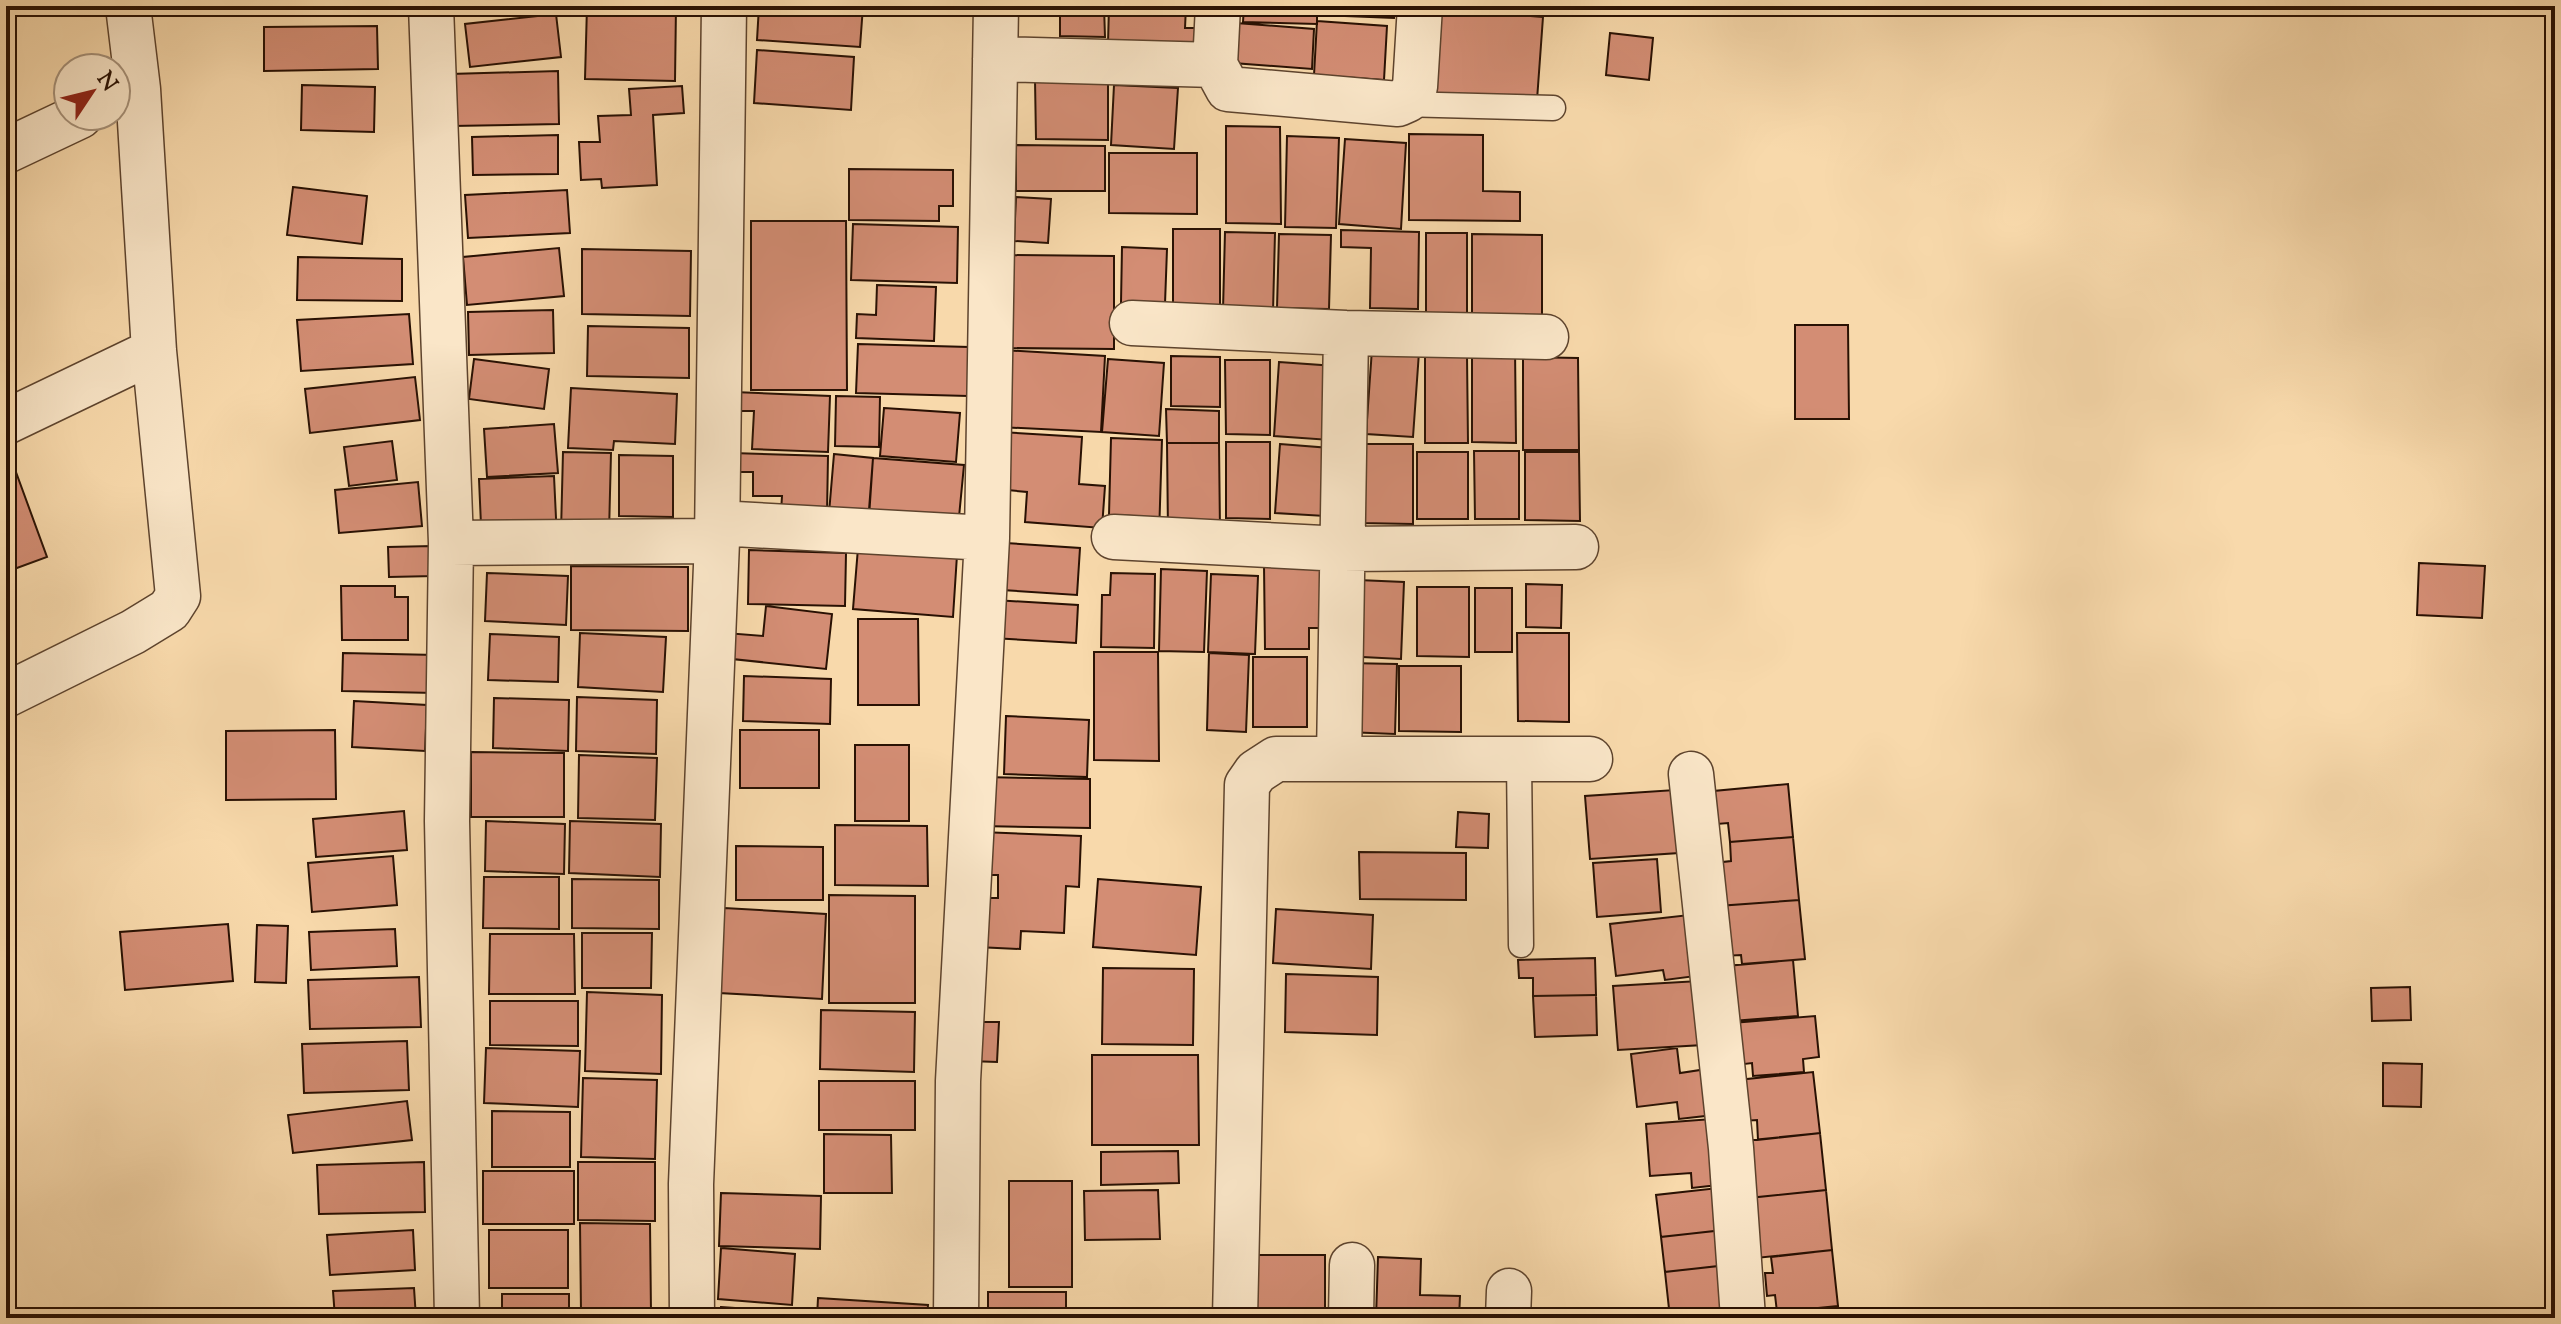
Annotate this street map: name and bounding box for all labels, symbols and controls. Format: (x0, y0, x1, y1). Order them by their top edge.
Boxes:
north arrow (52, 52, 132, 132)
text: N (88, 66, 124, 99)

